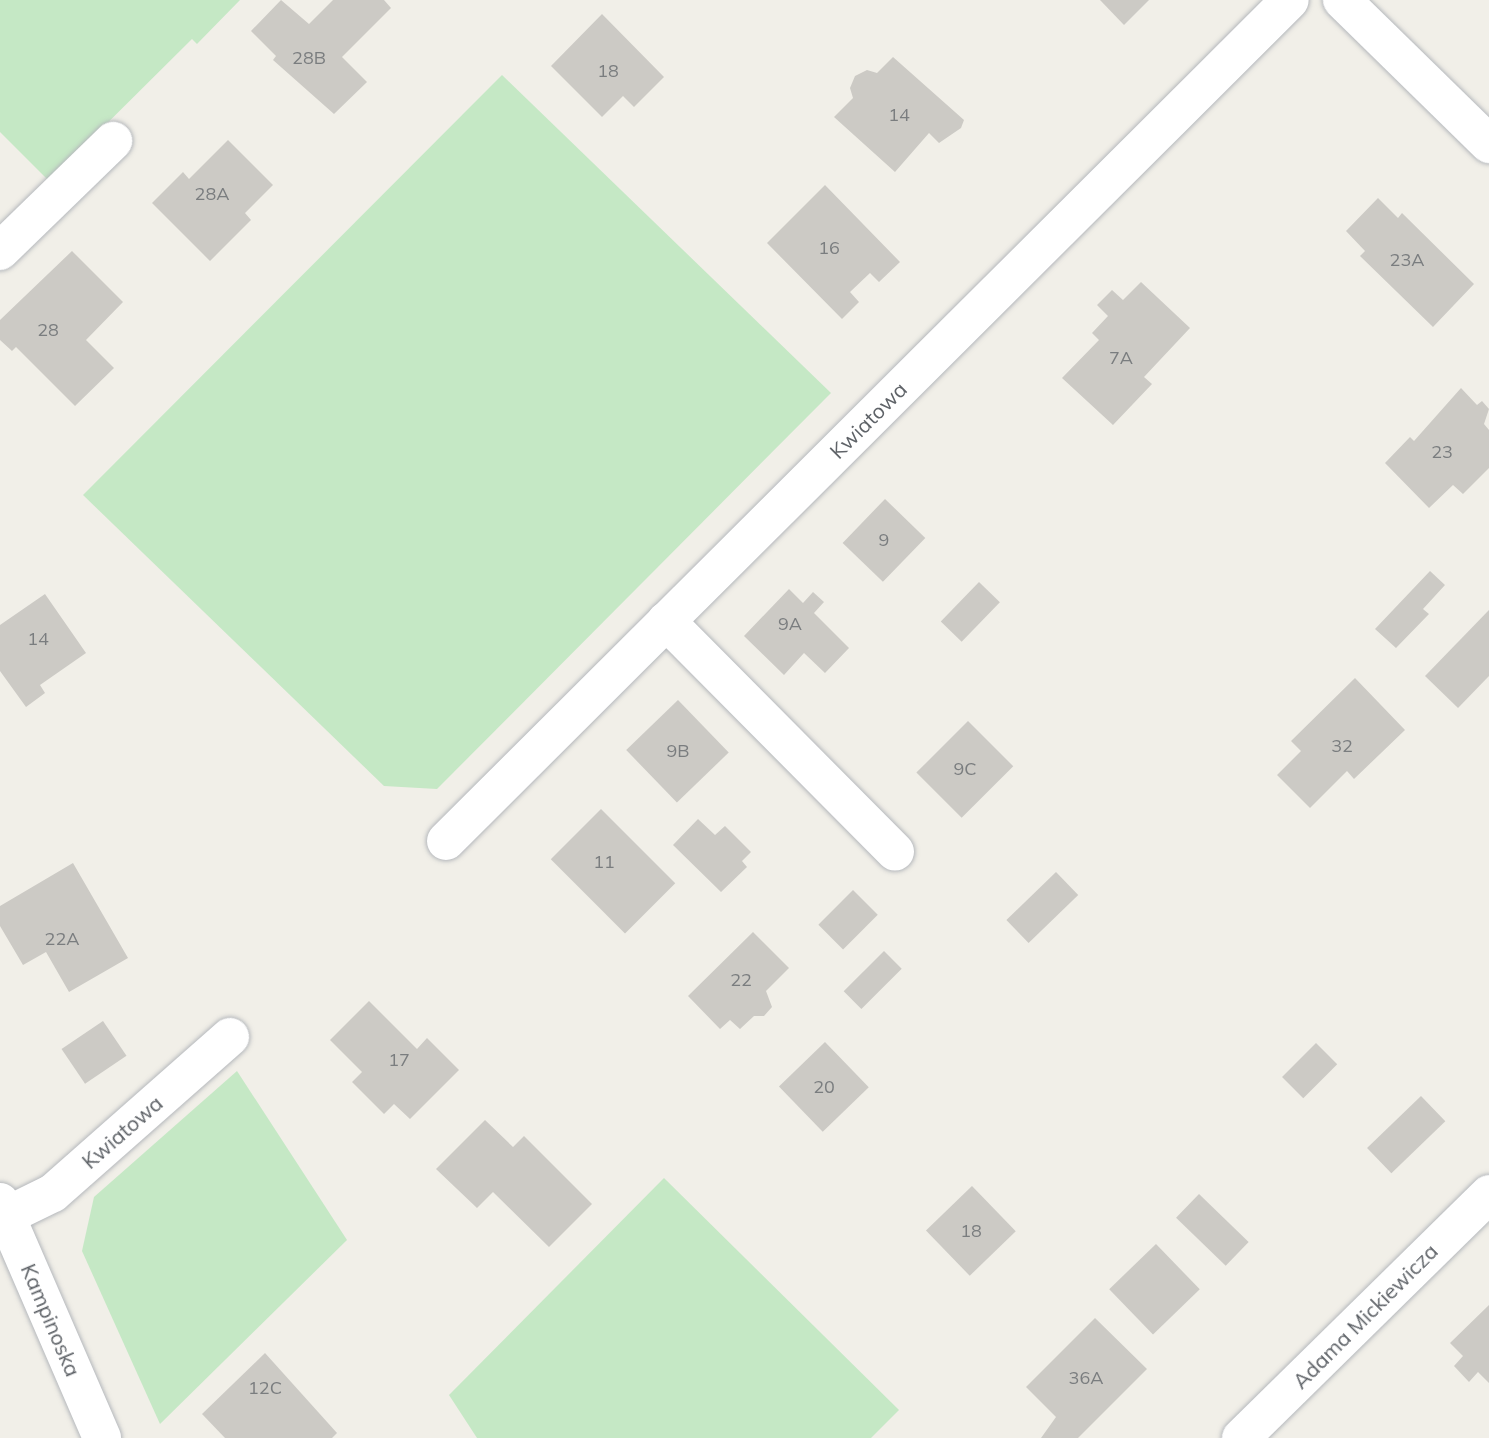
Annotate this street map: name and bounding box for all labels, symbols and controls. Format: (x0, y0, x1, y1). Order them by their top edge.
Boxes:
house number: 28B (292, 47, 326, 69)
house number: 18 (597, 60, 619, 82)
house number: 14 (888, 104, 910, 126)
house number: 28A (195, 183, 229, 205)
house number: 16 (818, 237, 840, 259)
house number: 23A (1390, 249, 1424, 271)
house number: 28 (37, 319, 59, 341)
house number: 7A (1109, 347, 1133, 369)
street label: Kwiatowa (824, 376, 912, 464)
house number: 23 (1431, 441, 1453, 463)
house number: 9 (879, 529, 889, 551)
house number: 9A (778, 613, 802, 635)
house number: 14 (27, 628, 49, 650)
house number: 32 (1331, 735, 1353, 757)
house number: 9B (666, 740, 690, 762)
house number: 9C (953, 758, 977, 780)
house number: 11 (593, 851, 615, 873)
house number: 22A (45, 928, 79, 950)
house number: 22 (730, 969, 752, 991)
house number: 17 (388, 1049, 410, 1071)
house number: 20 (813, 1076, 835, 1098)
street label: Kwiatowa (77, 1090, 167, 1174)
house number: 18 (960, 1220, 982, 1242)
street label: Adama Mickiewicza (1287, 1238, 1443, 1394)
street label: Kampinoska (16, 1260, 86, 1380)
house number: 36A (1069, 1367, 1103, 1389)
house number: 12C (248, 1377, 282, 1399)

